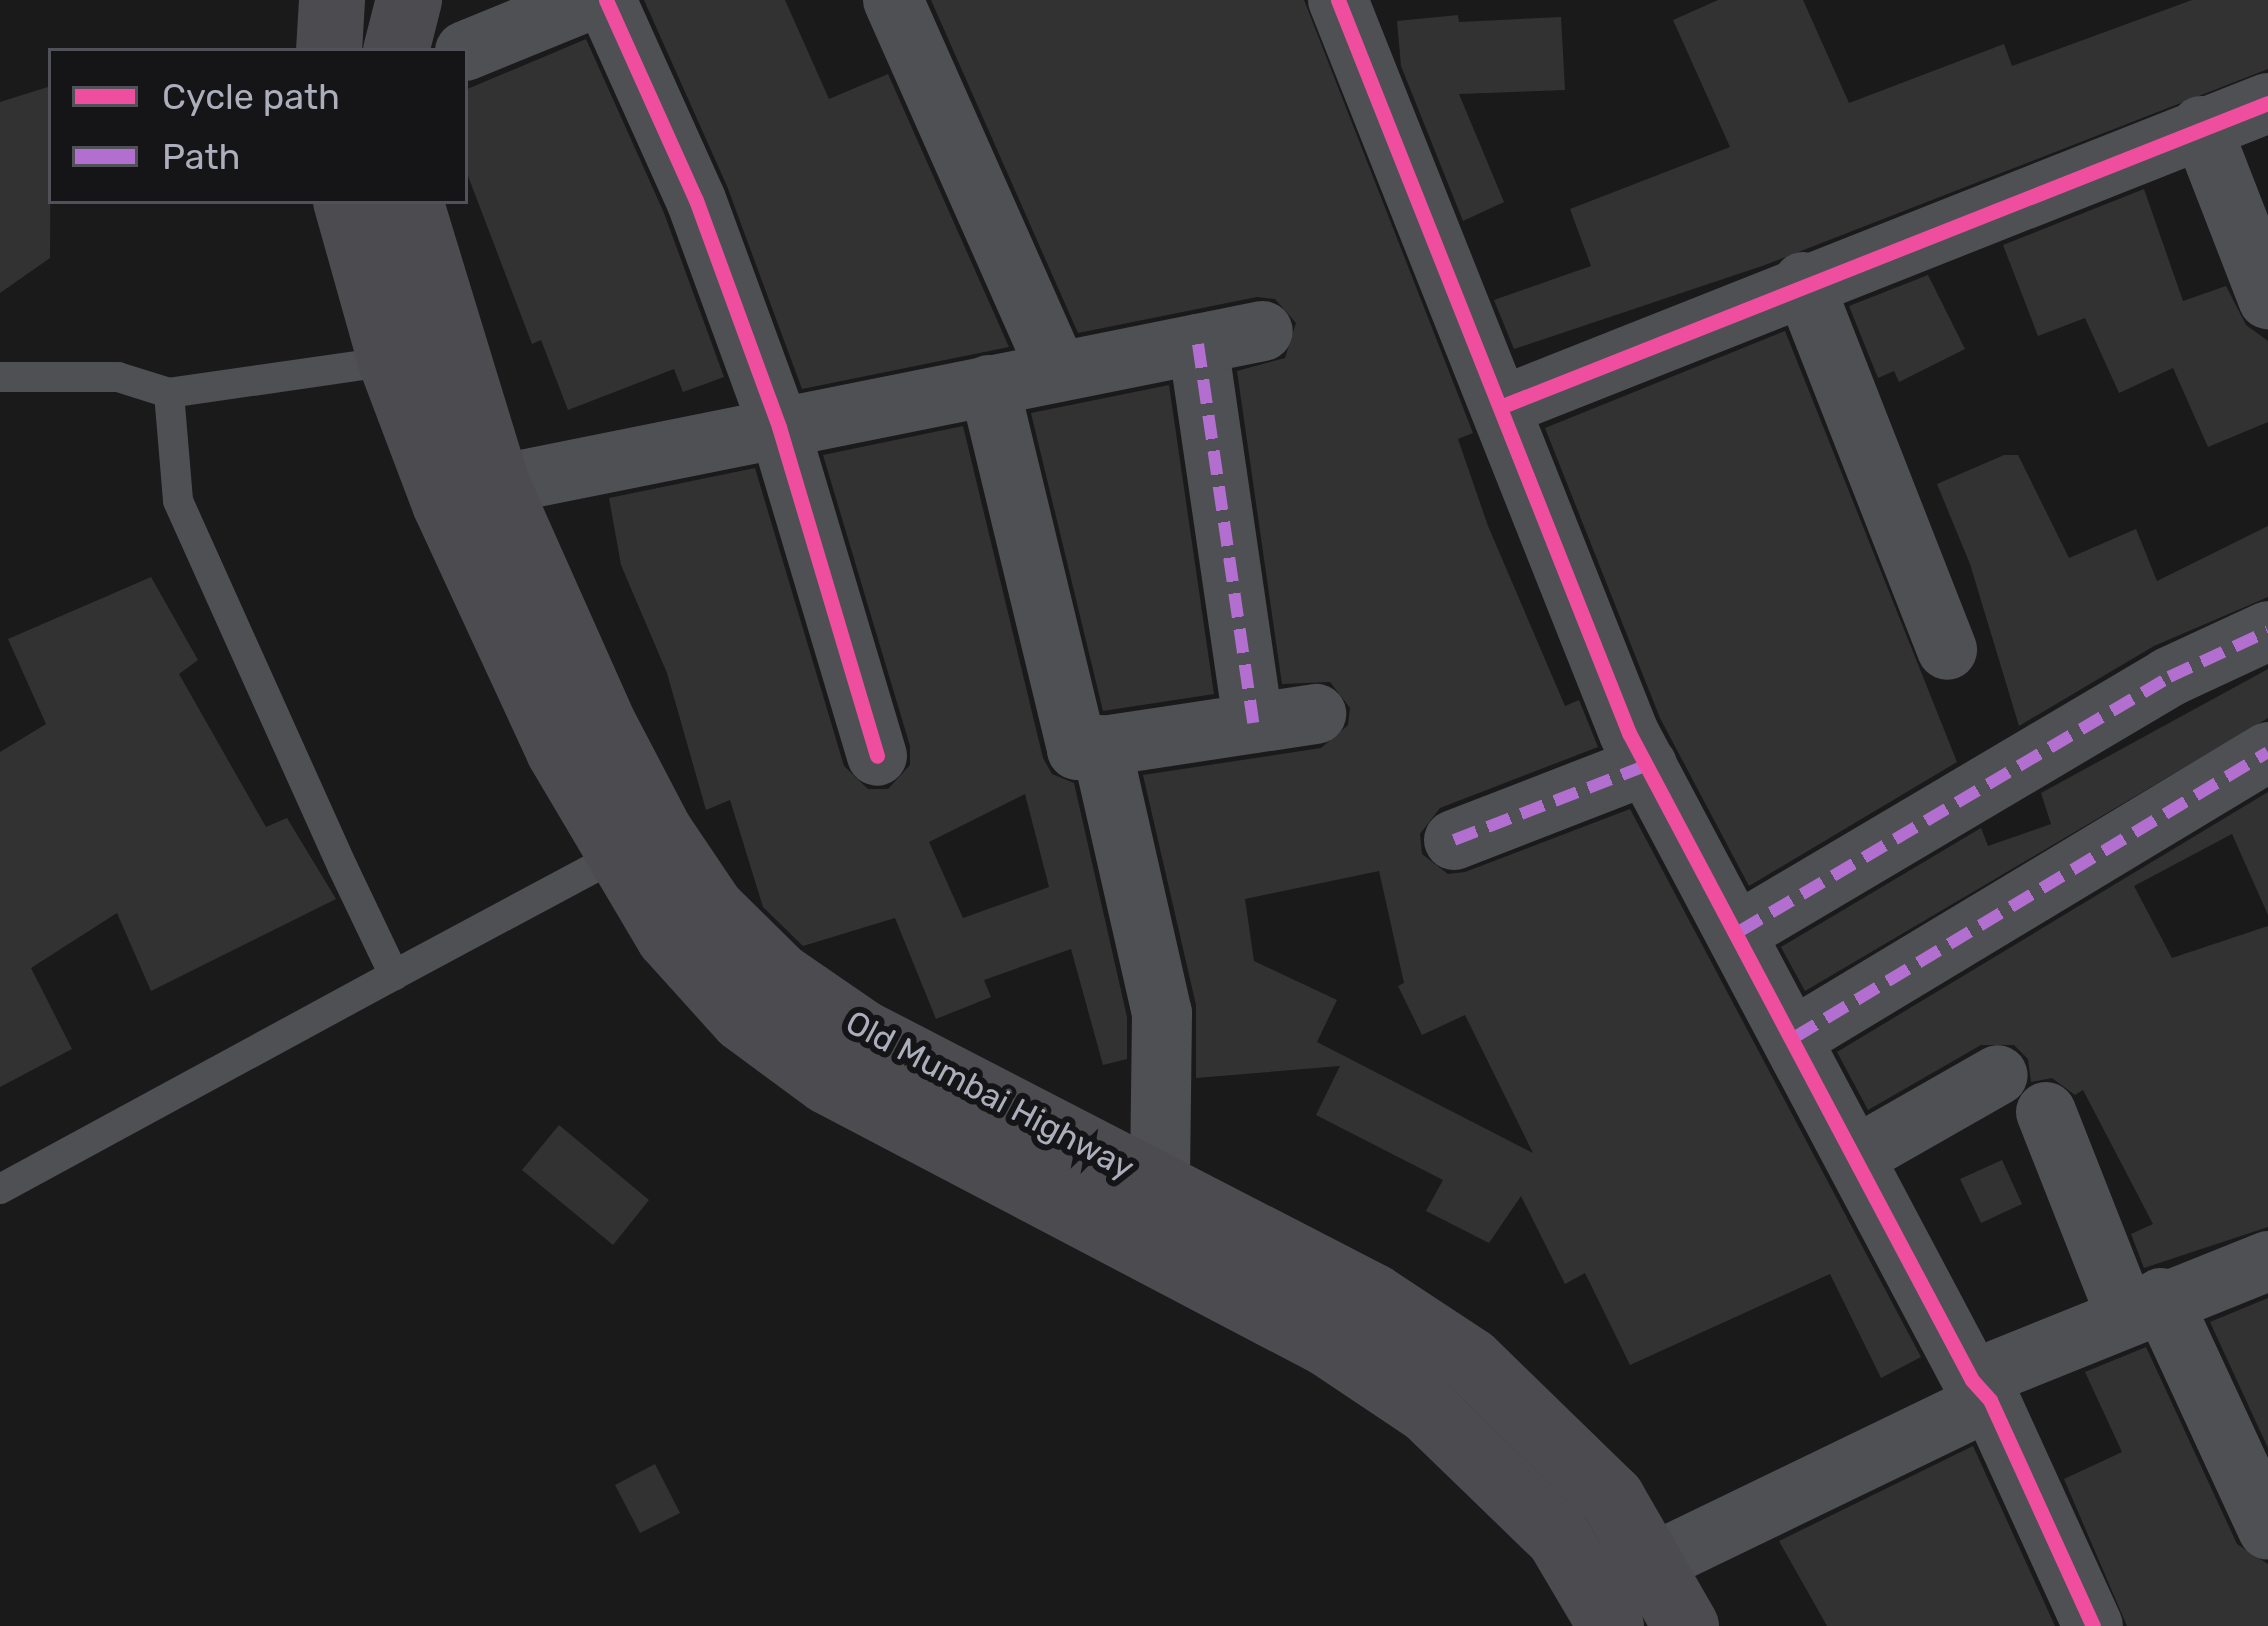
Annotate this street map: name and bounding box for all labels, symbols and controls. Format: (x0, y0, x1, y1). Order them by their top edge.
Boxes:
legend (48, 48, 468, 204)
text: Cycle path (162, 75, 340, 118)
text: Path (162, 135, 240, 178)
street label: Old Mumbai Highway (839, 1002, 1141, 1188)

